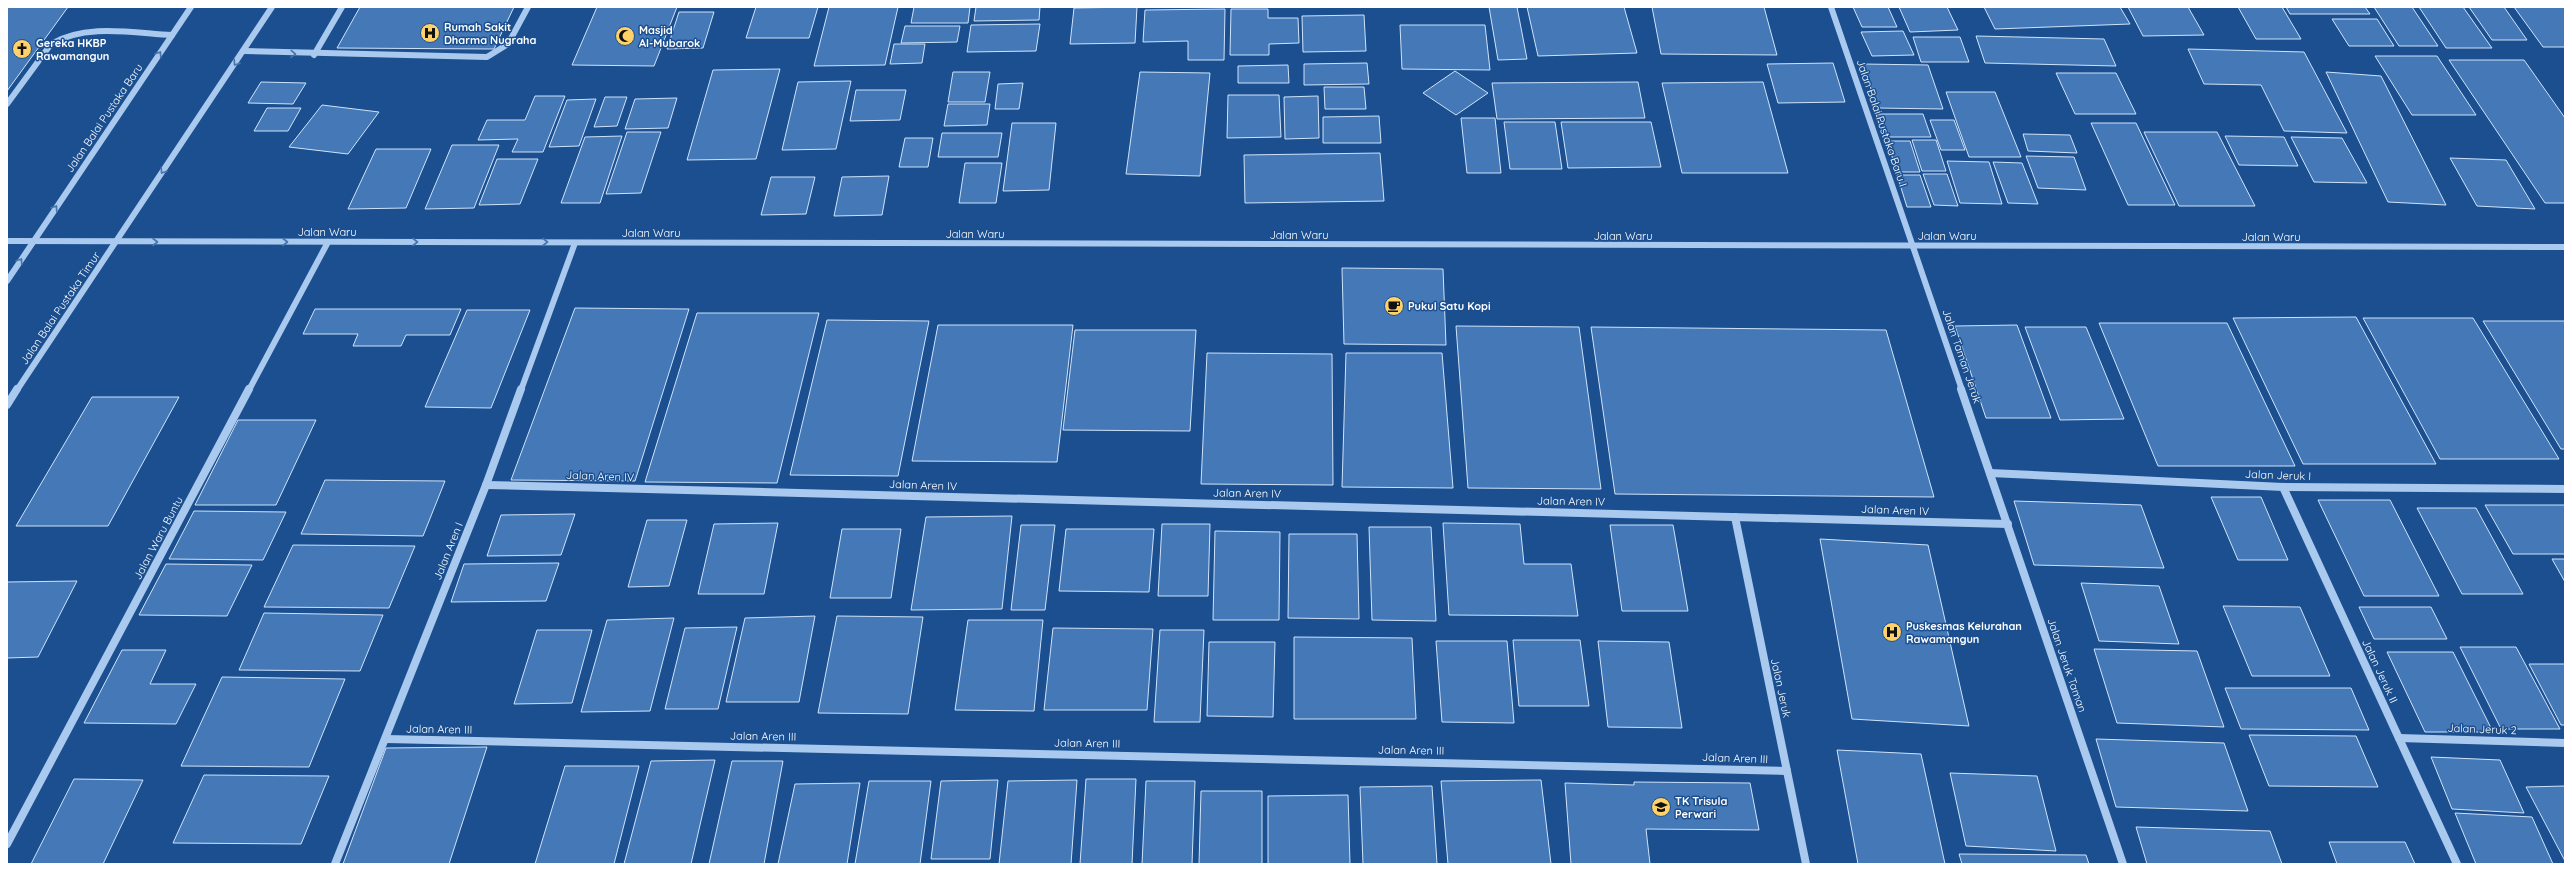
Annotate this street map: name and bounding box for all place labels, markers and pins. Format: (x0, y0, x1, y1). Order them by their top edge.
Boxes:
place label: Rumah Sakit Dharma Nugraha (444, 20, 537, 47)
hospital icon: Rumah Sakit Dharma Nugraha (419, 22, 441, 44)
place label: Masjid Al-Mubarok (639, 23, 700, 50)
mosque icon: Masjid Al-Mubarok (614, 25, 636, 47)
place label: Gereka HKBP Rawamangun (36, 36, 109, 63)
church icon: Gereka HKBP Rawamangun (11, 38, 33, 60)
cafe icon: Pukul Satu Kopi (1383, 295, 1405, 317)
place label: Pukul Satu Kopi (1408, 299, 1491, 313)
place label: Puskesmas Kelurahan Rawamangun (1906, 619, 2022, 646)
hospital icon: Puskesmas Kelurahan Rawamangun (1881, 621, 1903, 643)
place label: TK Trisula Perwari (1675, 794, 1727, 821)
school or university icon: TK Trisula Perwari (1650, 796, 1672, 818)

